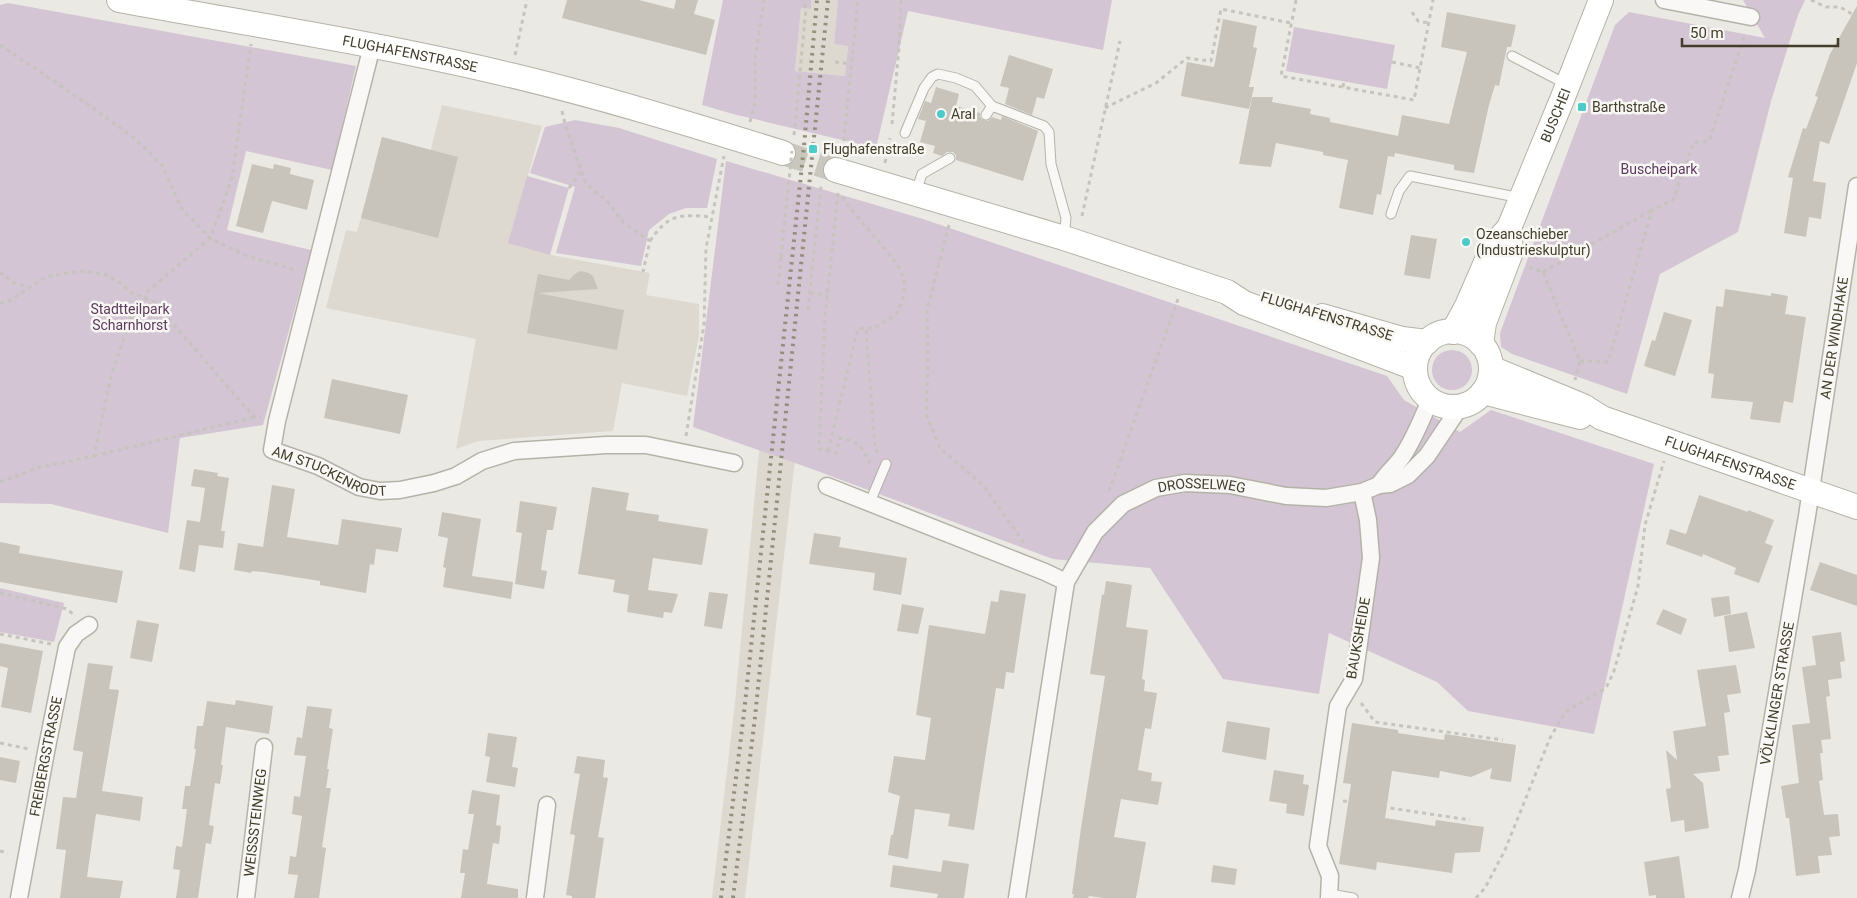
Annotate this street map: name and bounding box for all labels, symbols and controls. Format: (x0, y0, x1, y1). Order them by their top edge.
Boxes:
scale bar (1682, 15, 1838, 47)
text: 50 m (1690, 24, 1724, 42)
street label: FLUGHAFENSTRASSE (341, 32, 479, 75)
street label: BUSCHEI (1537, 86, 1574, 145)
place label: Barthstraße (1592, 99, 1665, 115)
marker: Barthstraße (1576, 101, 1588, 113)
place label: Aral (951, 106, 976, 122)
marker: Aral (935, 108, 947, 120)
place label: Flughafenstraße (823, 141, 925, 157)
marker: Flughafenstraße (807, 143, 819, 155)
park label: Buscheipark (1621, 161, 1698, 177)
place label: Ozeanschieber (Industrieskulptur) (1476, 226, 1591, 259)
marker: Ozeanschieber (Industrieskulptur) (1460, 236, 1472, 248)
street label: AN DER WINDHAKE (1817, 276, 1851, 400)
street label: FLUGHAFENSTRASSE (1259, 288, 1395, 344)
park label: Stadtteilpark Scharnhorst (90, 301, 170, 333)
street label: FLUGHAFENSTRASSE (1663, 433, 1798, 493)
street label: AM STUCKENRODT (270, 443, 388, 499)
street label: DROSSELWEG (1156, 475, 1247, 496)
street label: BAUKSHEIDE (1343, 596, 1373, 680)
street label: VÖLKLINGER STRASSE (1757, 621, 1797, 766)
street label: FREIBERGSTRASSE (26, 695, 65, 818)
street label: WEISSSTEINWEG (241, 767, 269, 878)

